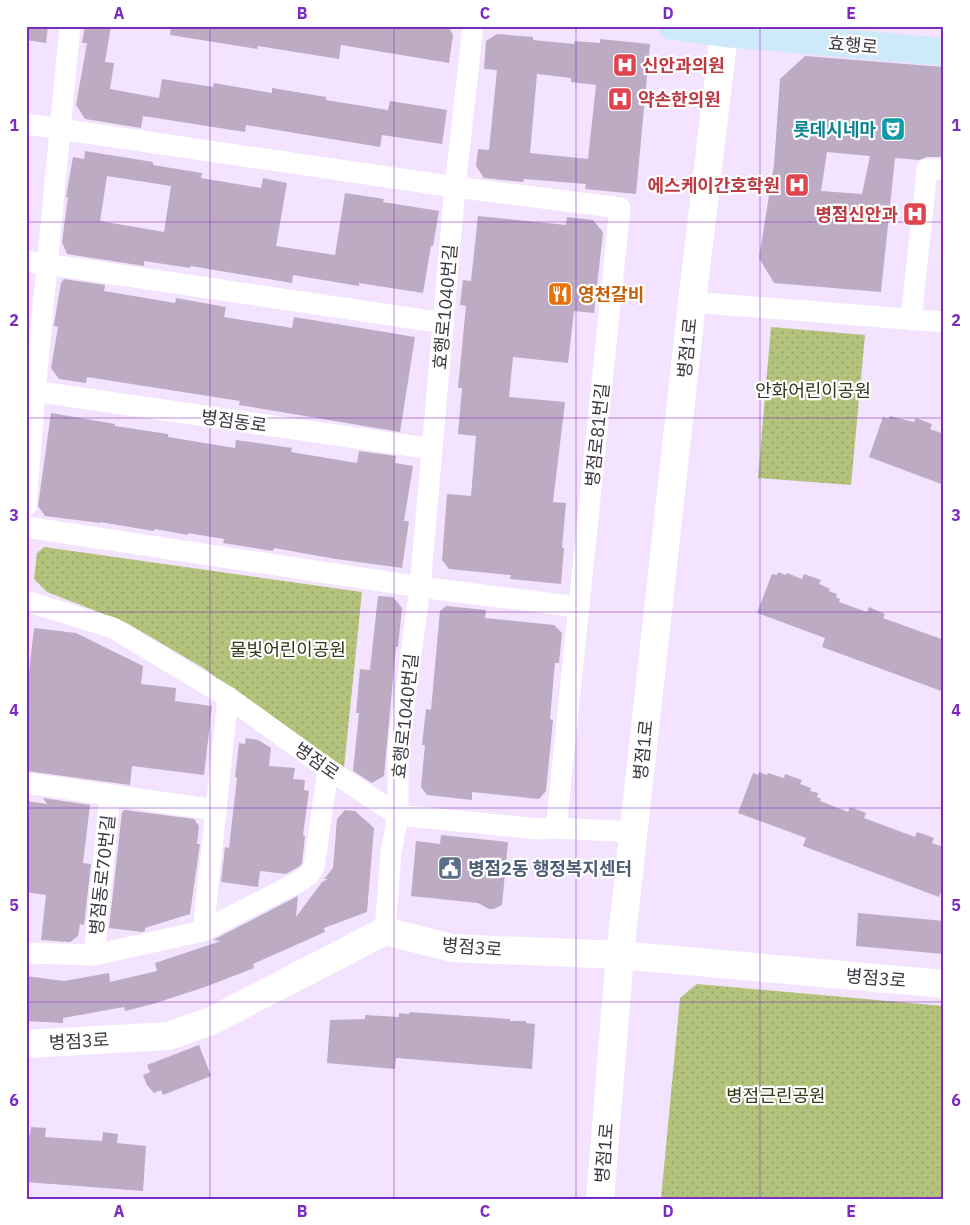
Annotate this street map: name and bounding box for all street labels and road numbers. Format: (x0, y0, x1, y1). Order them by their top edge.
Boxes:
street label: 효행로 (827, 31, 879, 59)
street label: 효행로1040번길 (428, 243, 462, 371)
street label: 병점1로 (672, 317, 702, 379)
street label: 병점로81번길 (580, 382, 614, 488)
street label: 병점동로 (200, 405, 268, 437)
street label: 효행로1040번길 (387, 652, 423, 780)
street label: 병점1로 (628, 719, 658, 781)
street label: 병점로 (290, 737, 344, 785)
street label: 병점동로70번길 (84, 814, 120, 936)
street label: 병점3로 (441, 933, 503, 961)
street label: 병점3로 (845, 964, 907, 992)
street label: 병점3로 (48, 1028, 110, 1054)
street label: 병점1로 (590, 1122, 618, 1184)

